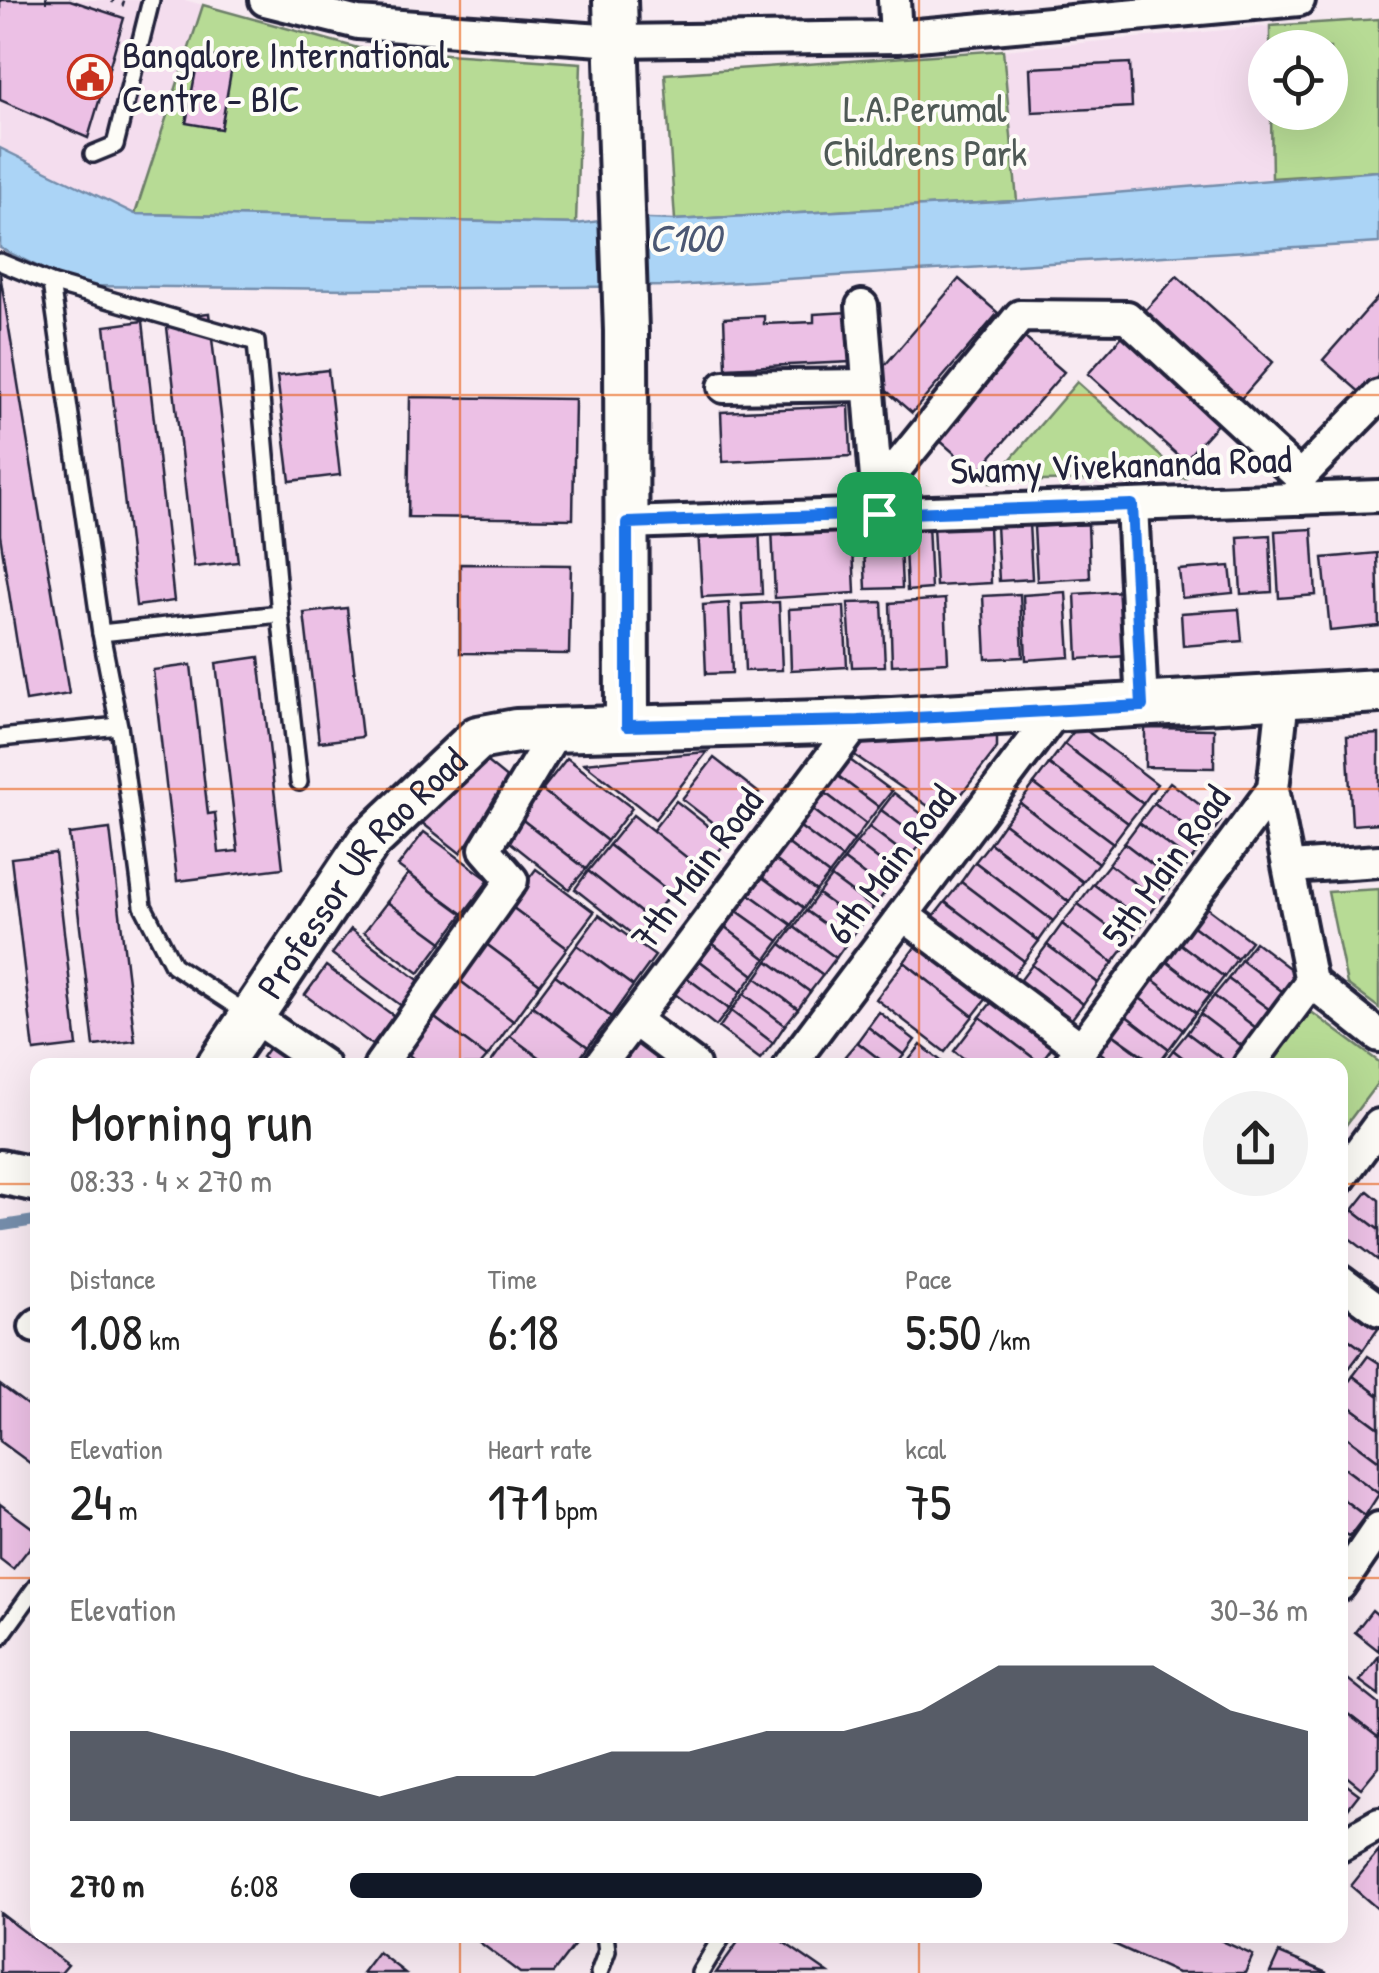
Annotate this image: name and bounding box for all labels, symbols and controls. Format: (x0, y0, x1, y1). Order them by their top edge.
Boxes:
place label: Bangalore International Centre - BIC (122, 28, 450, 124)
map controls (1248, 30, 1348, 130)
button: locate (1248, 30, 1348, 130)
public building icon: Bangalore International Centre - BIC (67, 54, 113, 100)
park label: L.A.Perumal Childrens Park (823, 82, 1027, 178)
water label: C100 (649, 210, 725, 264)
street label: Swamy Vivekananda Road (949, 432, 1293, 496)
pin (837, 472, 922, 557)
icon: arrive (852, 487, 907, 542)
street label: Professor UR Rao Road (244, 735, 478, 1009)
street label: 6th Main Road (813, 773, 967, 954)
street label: 5th Main Road (1089, 774, 1242, 957)
street label: 7th Main Road (618, 776, 774, 960)
text: Morning run (70, 1084, 313, 1158)
button: share (1203, 1091, 1308, 1196)
text: 08:33 · 4 × 270 m (70, 1159, 272, 1202)
text: Distance (70, 1260, 156, 1298)
text: Time (488, 1260, 537, 1298)
text: Pace (905, 1260, 952, 1298)
text: 1.08 (70, 1298, 143, 1366)
text: 6:18 (488, 1298, 559, 1366)
text: 5:50 (905, 1298, 982, 1366)
text: km (143, 1321, 180, 1359)
text: /km (982, 1321, 1031, 1359)
text: Elevation (70, 1430, 163, 1468)
text: Heart rate (488, 1430, 592, 1468)
text: kcal (905, 1430, 946, 1468)
text: 24 (70, 1468, 112, 1536)
text: 171 (488, 1468, 549, 1536)
text: 75 (905, 1468, 951, 1536)
text: m (112, 1491, 138, 1529)
text: bpm (549, 1491, 598, 1529)
text: Elevation (70, 1588, 176, 1631)
text: 30–36 m (1210, 1588, 1308, 1631)
text: 270 m (70, 1864, 144, 1907)
text: 6:08 (230, 1864, 278, 1907)

